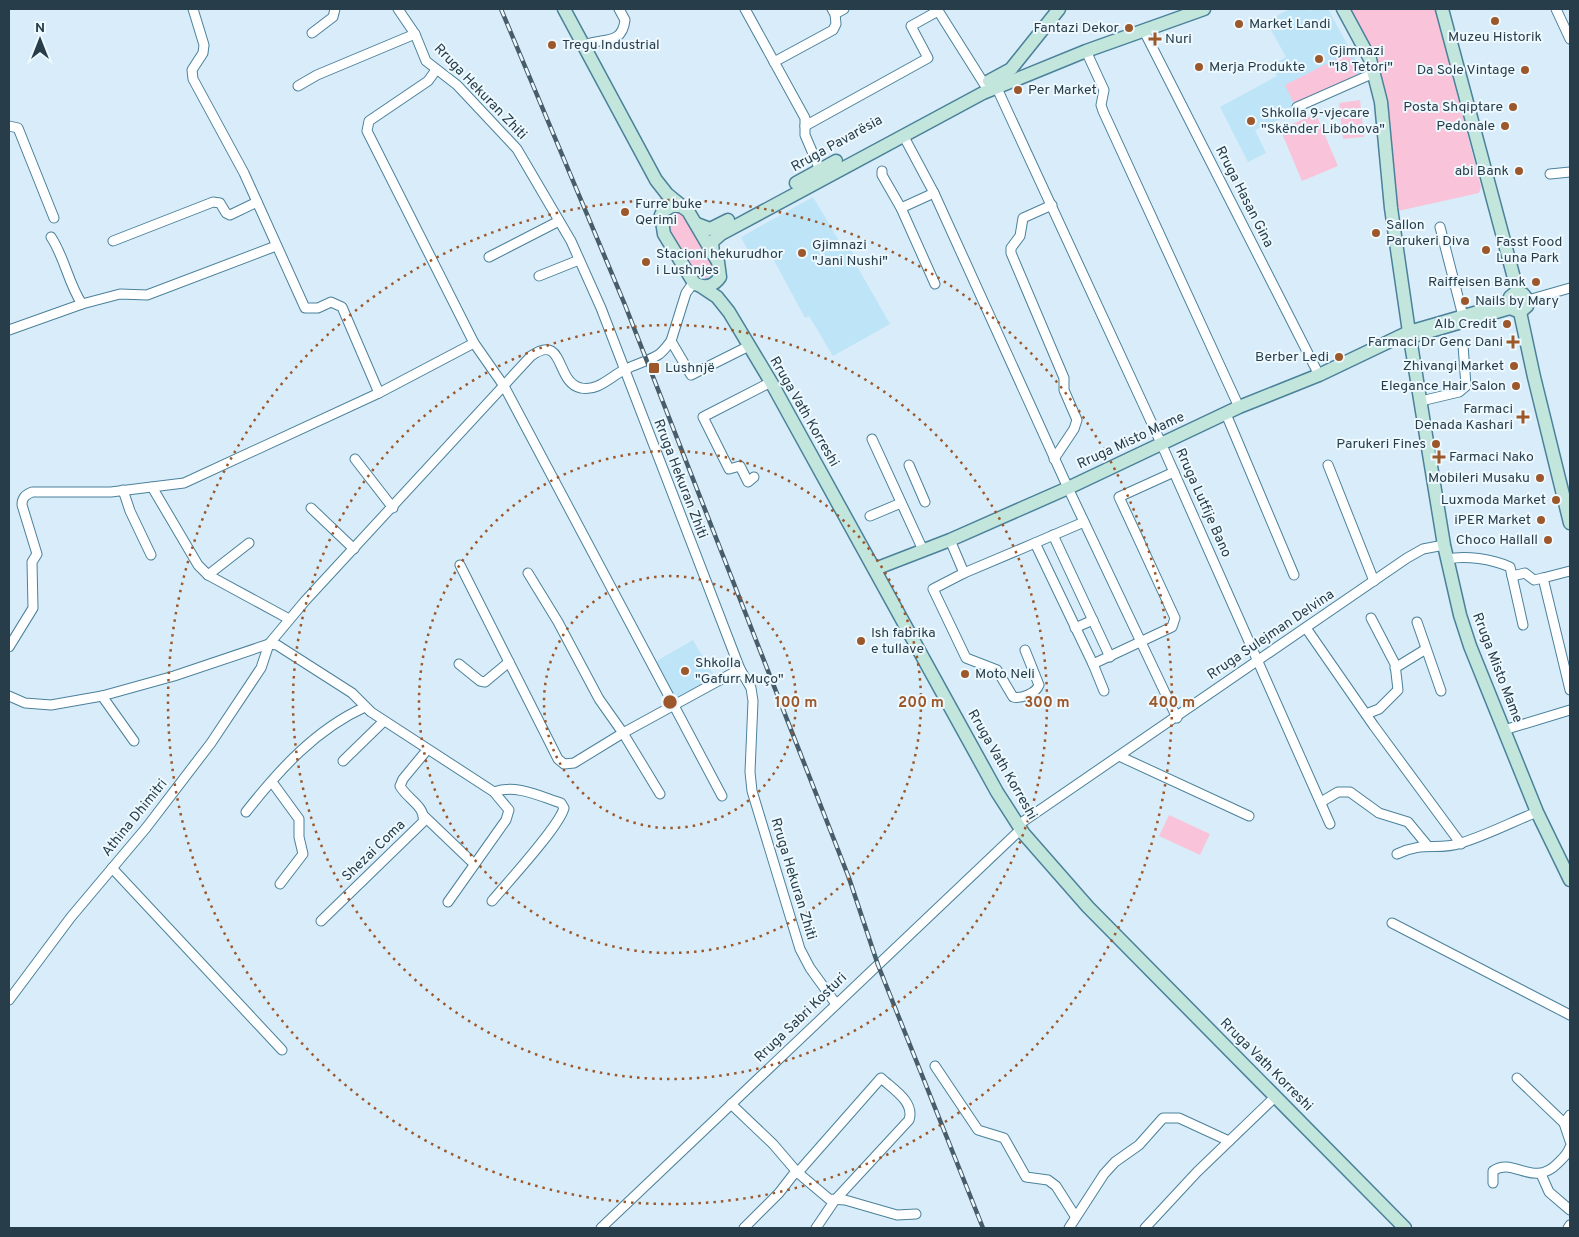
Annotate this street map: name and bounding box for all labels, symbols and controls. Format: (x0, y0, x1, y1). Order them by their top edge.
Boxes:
north arrow (15, 15, 65, 65)
marker: Muzeu Historik (1489, 15, 1501, 27)
place label: Market Landi (1249, 16, 1331, 33)
marker: Market Landi (1233, 18, 1245, 30)
text: N (35, 20, 45, 37)
place label: Fantazi Dekor (1033, 20, 1120, 37)
marker: Fantazi Dekor (1123, 22, 1135, 34)
place label: Muzeu Historik (1448, 29, 1542, 46)
place label: Nuri (1165, 31, 1192, 48)
marker: Nuri (1149, 33, 1161, 45)
place label: Tregu Industrial (562, 37, 660, 54)
marker: Tregu Industrial (546, 39, 558, 51)
street label: Rruga Hekuran Zhiti (430, 41, 530, 143)
place label: Gjimnazi "18 Tetori" (1329, 43, 1393, 76)
marker: Gjimnazi "18 Tetori" (1313, 53, 1325, 65)
place label: Merja Produkte (1209, 59, 1305, 76)
marker: Merja Produkte (1193, 61, 1205, 73)
place label: Da Sole Vintage (1417, 62, 1515, 79)
marker: Da Sole Vintage (1519, 64, 1531, 76)
place label: Per Market (1028, 82, 1097, 99)
marker: Per Market (1012, 84, 1024, 96)
place label: Posta Shqiptare (1403, 99, 1503, 116)
marker: Posta Shqiptare (1507, 101, 1519, 113)
place label: Shkolla 9-vjecare "Skënder Libohova" (1261, 105, 1385, 138)
street label: Rruga Pavarësia (788, 112, 886, 176)
marker: Shkolla 9-vjecare "Skënder Libohova" (1245, 115, 1257, 127)
place label: Pedonale (1436, 118, 1495, 135)
marker: Pedonale (1499, 120, 1511, 132)
street label: Rruga Hasan Gina (1211, 143, 1277, 251)
place label: abi Bank (1455, 163, 1509, 180)
marker: abi Bank (1513, 165, 1525, 177)
place label: Furre buke Qerimi (635, 196, 702, 229)
marker: Furre buke Qerimi (619, 206, 631, 218)
place label: Sallon Parukeri Diva (1386, 217, 1470, 250)
marker: Sallon Parukeri Diva (1370, 227, 1382, 239)
place label: Fasst Food Luna Park (1496, 234, 1562, 267)
place label: Gjimnazi "Jani Nushi" (812, 237, 888, 270)
marker: Fasst Food Luna Park (1480, 244, 1492, 256)
place label: Stacioni hekurudhor i Lushnjes (656, 246, 784, 279)
marker: Gjimnazi "Jani Nushi" (796, 247, 808, 259)
marker: Stacioni hekurudhor i Lushnjes (640, 256, 652, 268)
place label: Raiffeisen Bank (1428, 274, 1526, 291)
marker: Raiffeisen Bank (1530, 276, 1542, 288)
place label: Nails by Mary (1475, 293, 1559, 310)
marker: Nails by Mary (1459, 295, 1471, 307)
place label: Alb Credit (1434, 316, 1497, 333)
marker: Alb Credit (1501, 318, 1513, 330)
place label: Farmaci Dr Genc Dani (1368, 334, 1503, 351)
marker: Farmaci Dr Genc Dani (1507, 336, 1519, 348)
place label: Berber Ledi (1255, 349, 1329, 366)
marker: Berber Ledi (1333, 351, 1345, 363)
street label: Rruga Vath Korreshi (766, 354, 842, 470)
place label: Zhivangi Market (1403, 358, 1504, 375)
place label: Lushnjë (665, 360, 715, 377)
marker: Zhivangi Market (1508, 360, 1520, 372)
marker: Lushnjë (647, 361, 661, 375)
place label: Elegance Hair Salon (1381, 378, 1506, 395)
marker: Elegance Hair Salon (1510, 380, 1522, 392)
place label: Farmaci Denada Kashari (1414, 401, 1513, 434)
street label: Rruga Misto Mame (1075, 409, 1187, 473)
marker: Farmaci Denada Kashari (1517, 411, 1529, 423)
street label: Rruga Hekuran Zhiti (649, 417, 711, 541)
place label: Parukeri Fines (1336, 436, 1426, 453)
marker: Parukeri Fines (1430, 438, 1442, 450)
street label: Rruga Lutfije Bano (1171, 446, 1235, 560)
place label: Farmaci Nako (1449, 449, 1534, 466)
marker: Farmaci Nako (1433, 451, 1445, 463)
place label: Mobileri Musaku (1428, 470, 1530, 487)
marker: Mobileri Musaku (1534, 472, 1546, 484)
place label: Luxmoda Market (1441, 492, 1546, 509)
marker: Luxmoda Market (1550, 494, 1562, 506)
place label: iPER Market (1454, 512, 1531, 529)
marker: iPER Market (1535, 514, 1547, 526)
place label: Choco Hallall (1456, 532, 1538, 549)
marker: Choco Hallall (1542, 534, 1554, 546)
street label: Rruga Sulejman Delvina (1204, 586, 1338, 684)
street label: Rruga Misto Mame (1468, 611, 1526, 725)
place label: Ish fabrika e tullave (871, 625, 936, 658)
marker: Ish fabrika e tullave (855, 635, 867, 647)
place label: Shkolla "Gafurr Muço" (695, 655, 784, 688)
marker: Shkolla "Gafurr Muço" (679, 665, 691, 677)
place label: Moto Neli (975, 666, 1035, 683)
marker: Moto Neli (959, 668, 971, 680)
centre of rings (661, 693, 679, 711)
text: 100 m (775, 694, 817, 713)
text: 200 m (898, 694, 944, 713)
text: 300 m (1024, 694, 1070, 713)
text: 400 m (1149, 694, 1195, 713)
street label: Rruga Vath Korreshi (964, 707, 1040, 823)
street label: Athina Dhimitri (99, 776, 171, 860)
street label: Rruga Hekuran Zhiti (766, 816, 820, 942)
street label: Shezai Coma (339, 817, 409, 885)
street label: Rruga Sabri Kosturi (751, 970, 851, 1066)
street label: Rruga Vath Korreshi (1216, 1015, 1316, 1115)

